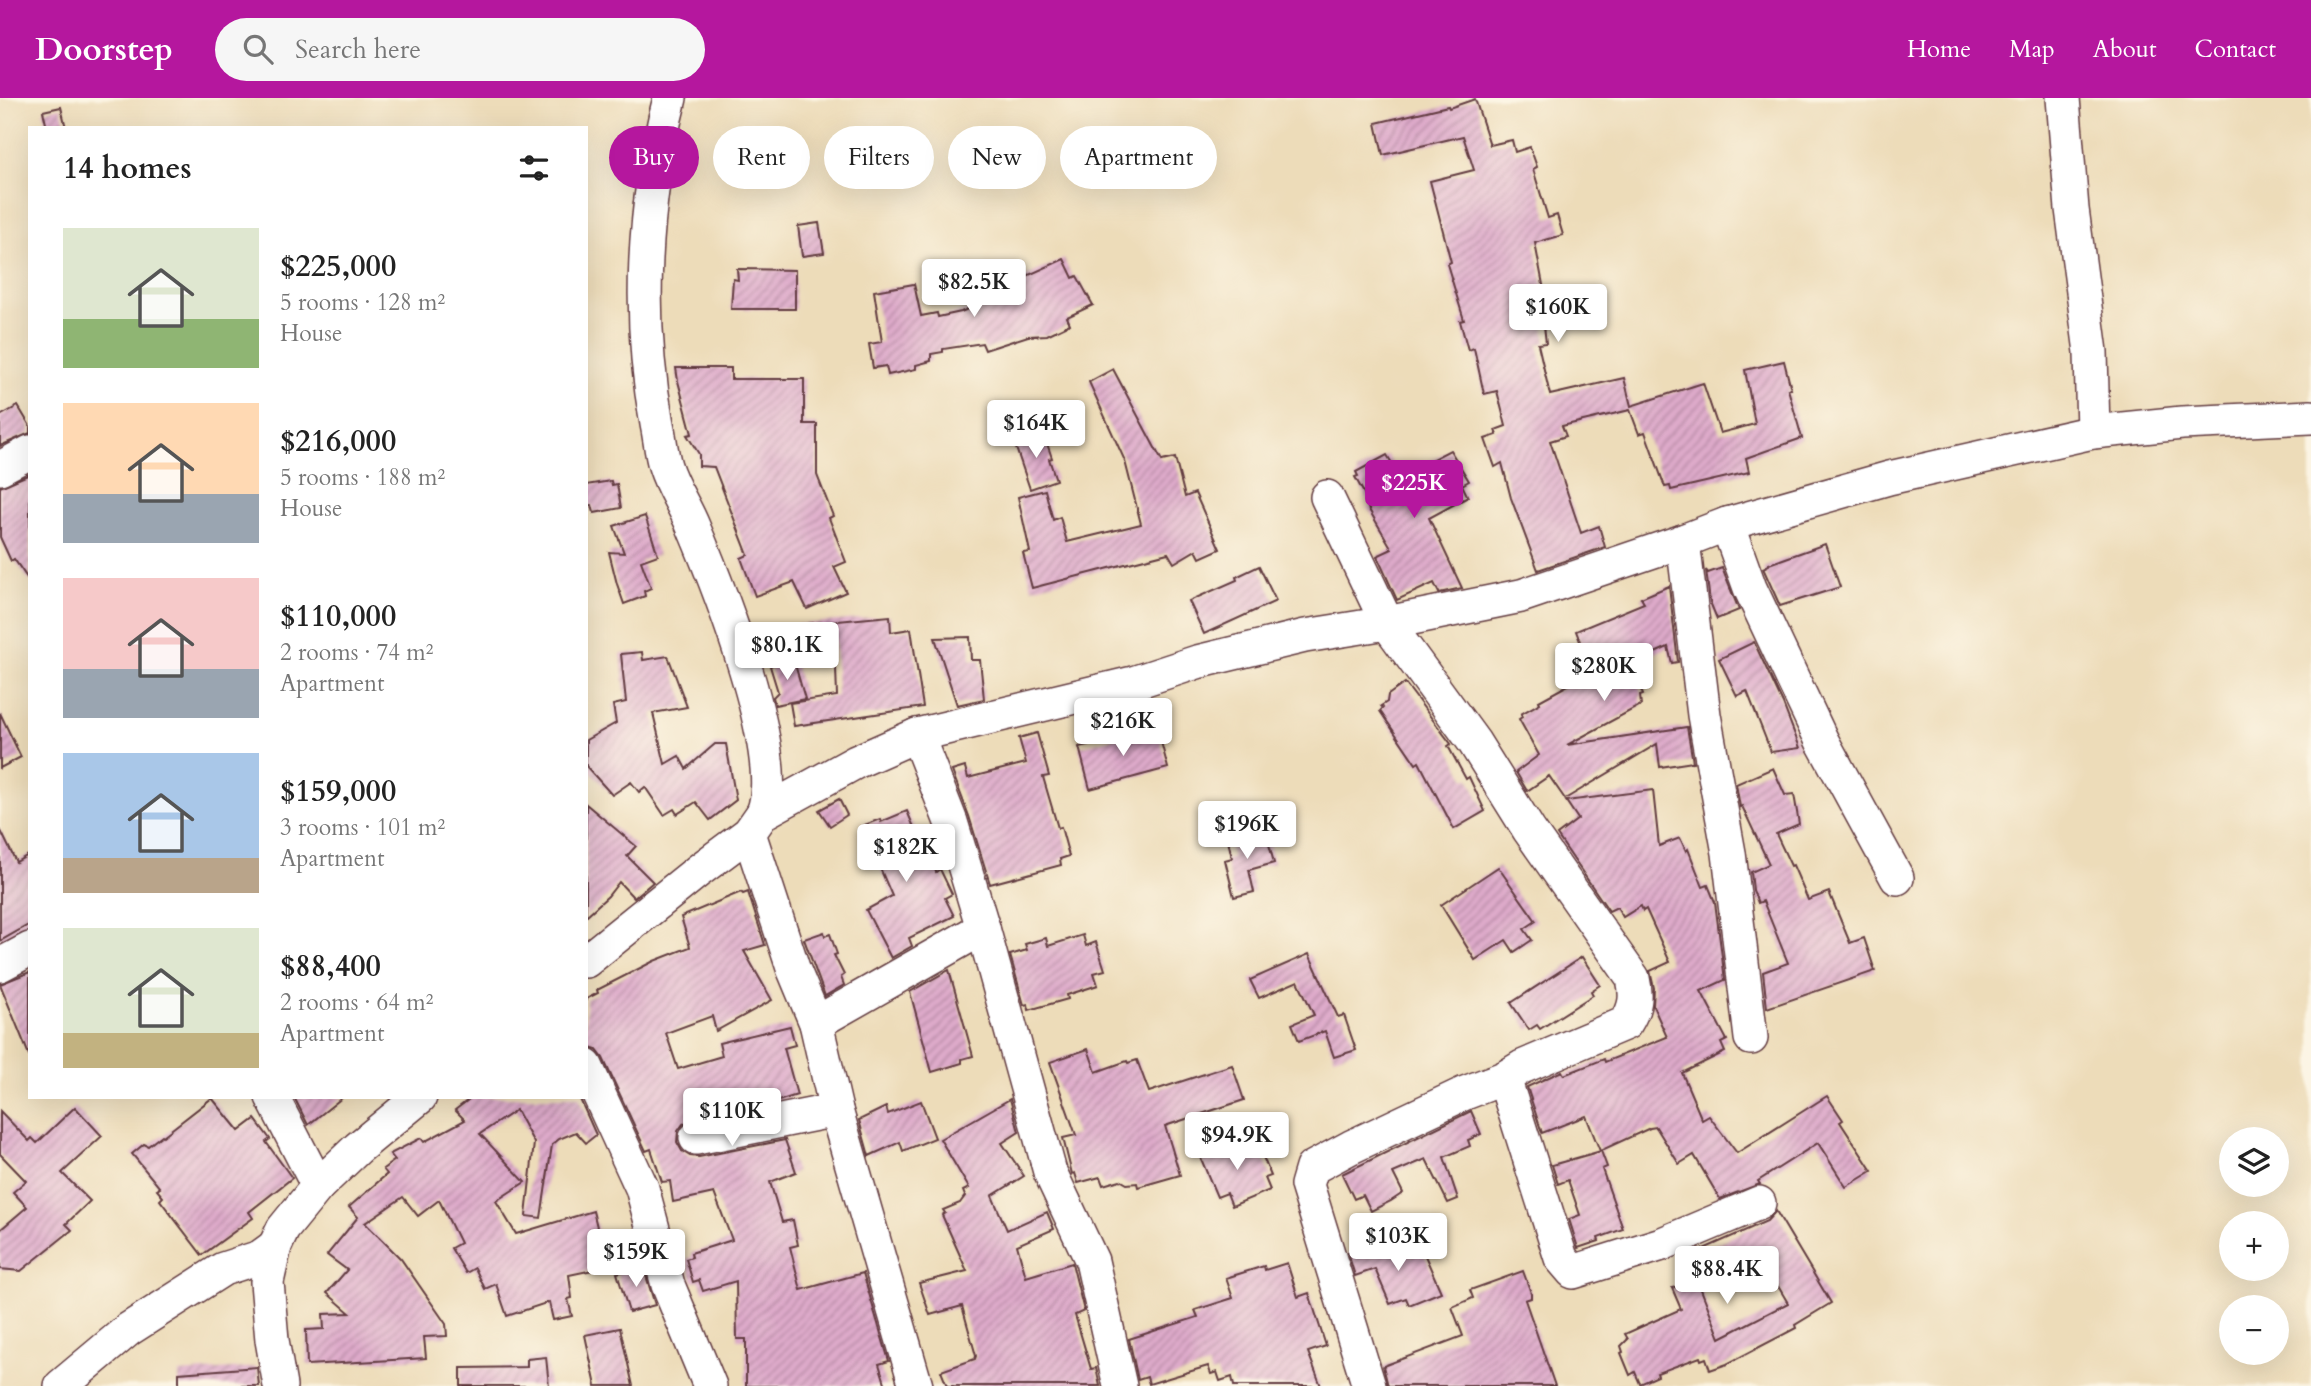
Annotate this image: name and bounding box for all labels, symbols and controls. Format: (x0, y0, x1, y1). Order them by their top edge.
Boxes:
search box (215, 18, 705, 81)
text: Doorstep (35, 27, 173, 72)
icon: search (239, 30, 277, 68)
text: Search here (295, 32, 421, 67)
text: Home (1907, 33, 1971, 66)
text: Map (2009, 33, 2055, 66)
text: About (2093, 33, 2157, 66)
text: Contact (2195, 33, 2276, 66)
chip: Buy (609, 126, 699, 189)
chip: Rent (713, 126, 810, 189)
chip: Filters (824, 126, 934, 189)
chip: New (948, 126, 1046, 189)
chip: Apartment (1060, 126, 1217, 189)
text: 14 homes (63, 148, 192, 189)
icon: filters (515, 149, 553, 187)
text: $225,000 (280, 246, 396, 287)
icon: home (119, 256, 203, 340)
pin: $82.5K (917, 260, 1031, 319)
text: $82.5K (938, 266, 1010, 297)
pin: $160K (1509, 285, 1607, 344)
text: 5 rooms · 128 m² (280, 287, 445, 318)
text: $160K (1525, 291, 1591, 322)
text: House (280, 318, 342, 349)
pin: $164K (987, 400, 1085, 460)
text: $164K (1003, 407, 1069, 438)
text: $216,000 (280, 421, 396, 462)
icon: home (119, 431, 203, 515)
pin: $225K (1365, 460, 1463, 520)
text: 5 rooms · 188 m² (280, 462, 445, 493)
text: $225K (1381, 467, 1447, 498)
text: House (280, 493, 342, 524)
text: $110,000 (280, 596, 396, 637)
icon: home (119, 606, 203, 690)
pin: $80.1K (730, 622, 844, 682)
text: $80.1K (751, 629, 823, 660)
text: 2 rooms · 74 m² (280, 637, 433, 668)
pin: $280K (1555, 644, 1653, 703)
text: $280K (1571, 650, 1637, 681)
text: Apartment (280, 668, 384, 699)
pin: $216K (1074, 698, 1172, 758)
text: $216K (1090, 705, 1156, 736)
text: $159,000 (280, 771, 396, 812)
icon: home (119, 781, 203, 865)
pin: $196K (1198, 802, 1296, 861)
text: $196K (1214, 808, 1280, 839)
text: 3 rooms · 101 m² (280, 812, 445, 843)
pin: $182K (857, 824, 955, 884)
text: $182K (873, 831, 939, 862)
text: Apartment (280, 843, 384, 874)
text: $88,400 (280, 946, 381, 987)
icon: home (119, 956, 203, 1040)
text: 2 rooms · 64 m² (280, 987, 433, 1018)
text: Apartment (280, 1018, 384, 1049)
pin: $110K (683, 1088, 781, 1148)
text: $110K (699, 1095, 765, 1126)
pin: $94.9K (1180, 1112, 1294, 1172)
text: $94.9K (1201, 1119, 1273, 1150)
map controls (2219, 1127, 2289, 1365)
button: layers (2219, 1127, 2289, 1197)
button: + (2219, 1211, 2289, 1281)
pin: $103K (1349, 1214, 1447, 1273)
text: $103K (1365, 1220, 1431, 1251)
pin: $159K (587, 1230, 685, 1289)
text: $159K (603, 1236, 669, 1267)
pin: $88.4K (1670, 1246, 1784, 1306)
text: $88.4K (1691, 1253, 1763, 1284)
button: − (2219, 1295, 2289, 1365)

